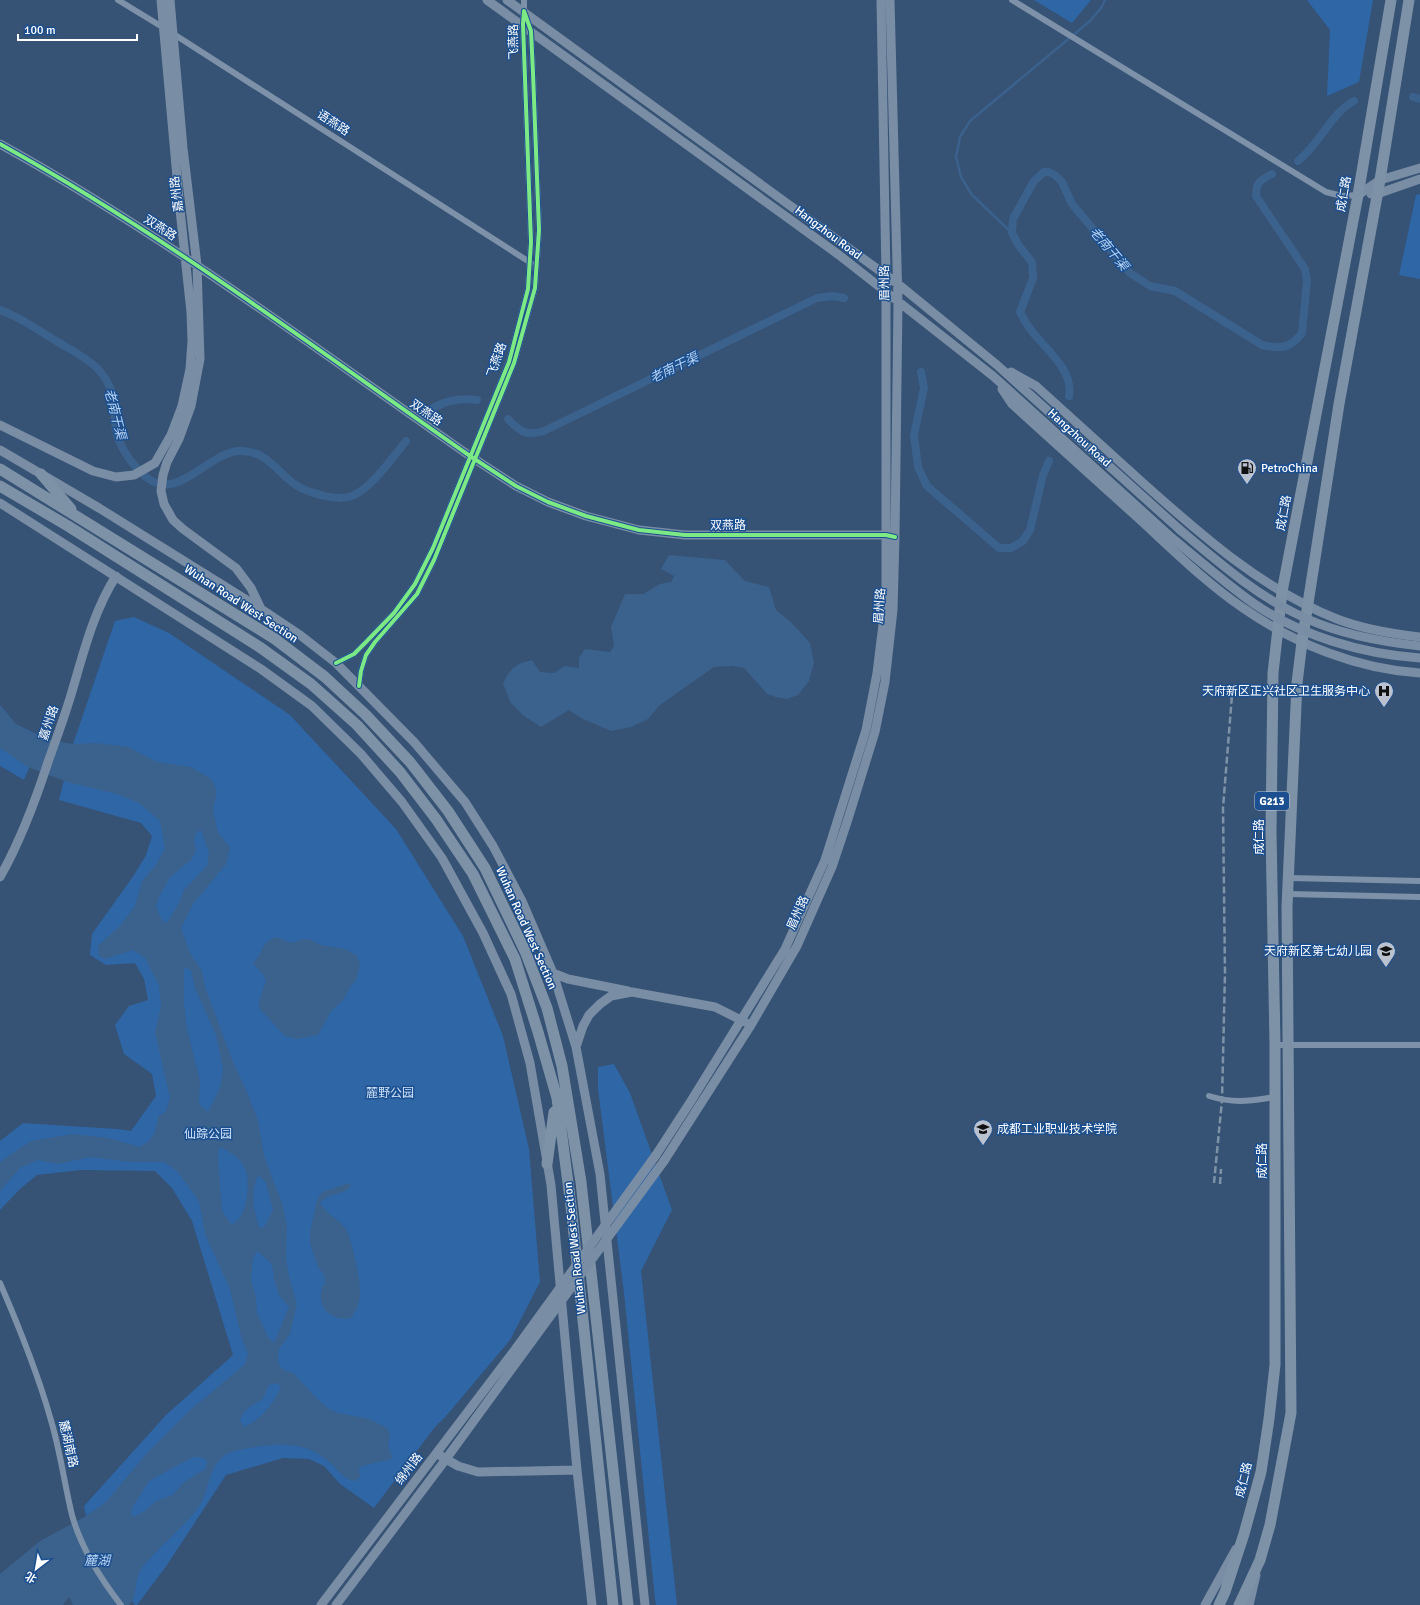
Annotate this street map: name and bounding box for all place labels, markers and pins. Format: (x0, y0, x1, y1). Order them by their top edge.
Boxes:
fuel station icon: PetroChina (1236, 457, 1258, 485)
place label: PetroChina (1261, 461, 1318, 476)
hospital icon: 天府新区正兴社区卫生服务中心 (1373, 680, 1395, 708)
place label: 天府新区正兴社区卫生服务中心 (1202, 684, 1370, 699)
school or university icon: 天府新区第七幼儿园 (1375, 940, 1397, 968)
place label: 天府新区第七幼儿园 (1264, 944, 1372, 959)
school or university icon: 成都工业职业技术学院 (972, 1118, 994, 1146)
place label: 成都工业职业技术学院 (997, 1122, 1117, 1137)

